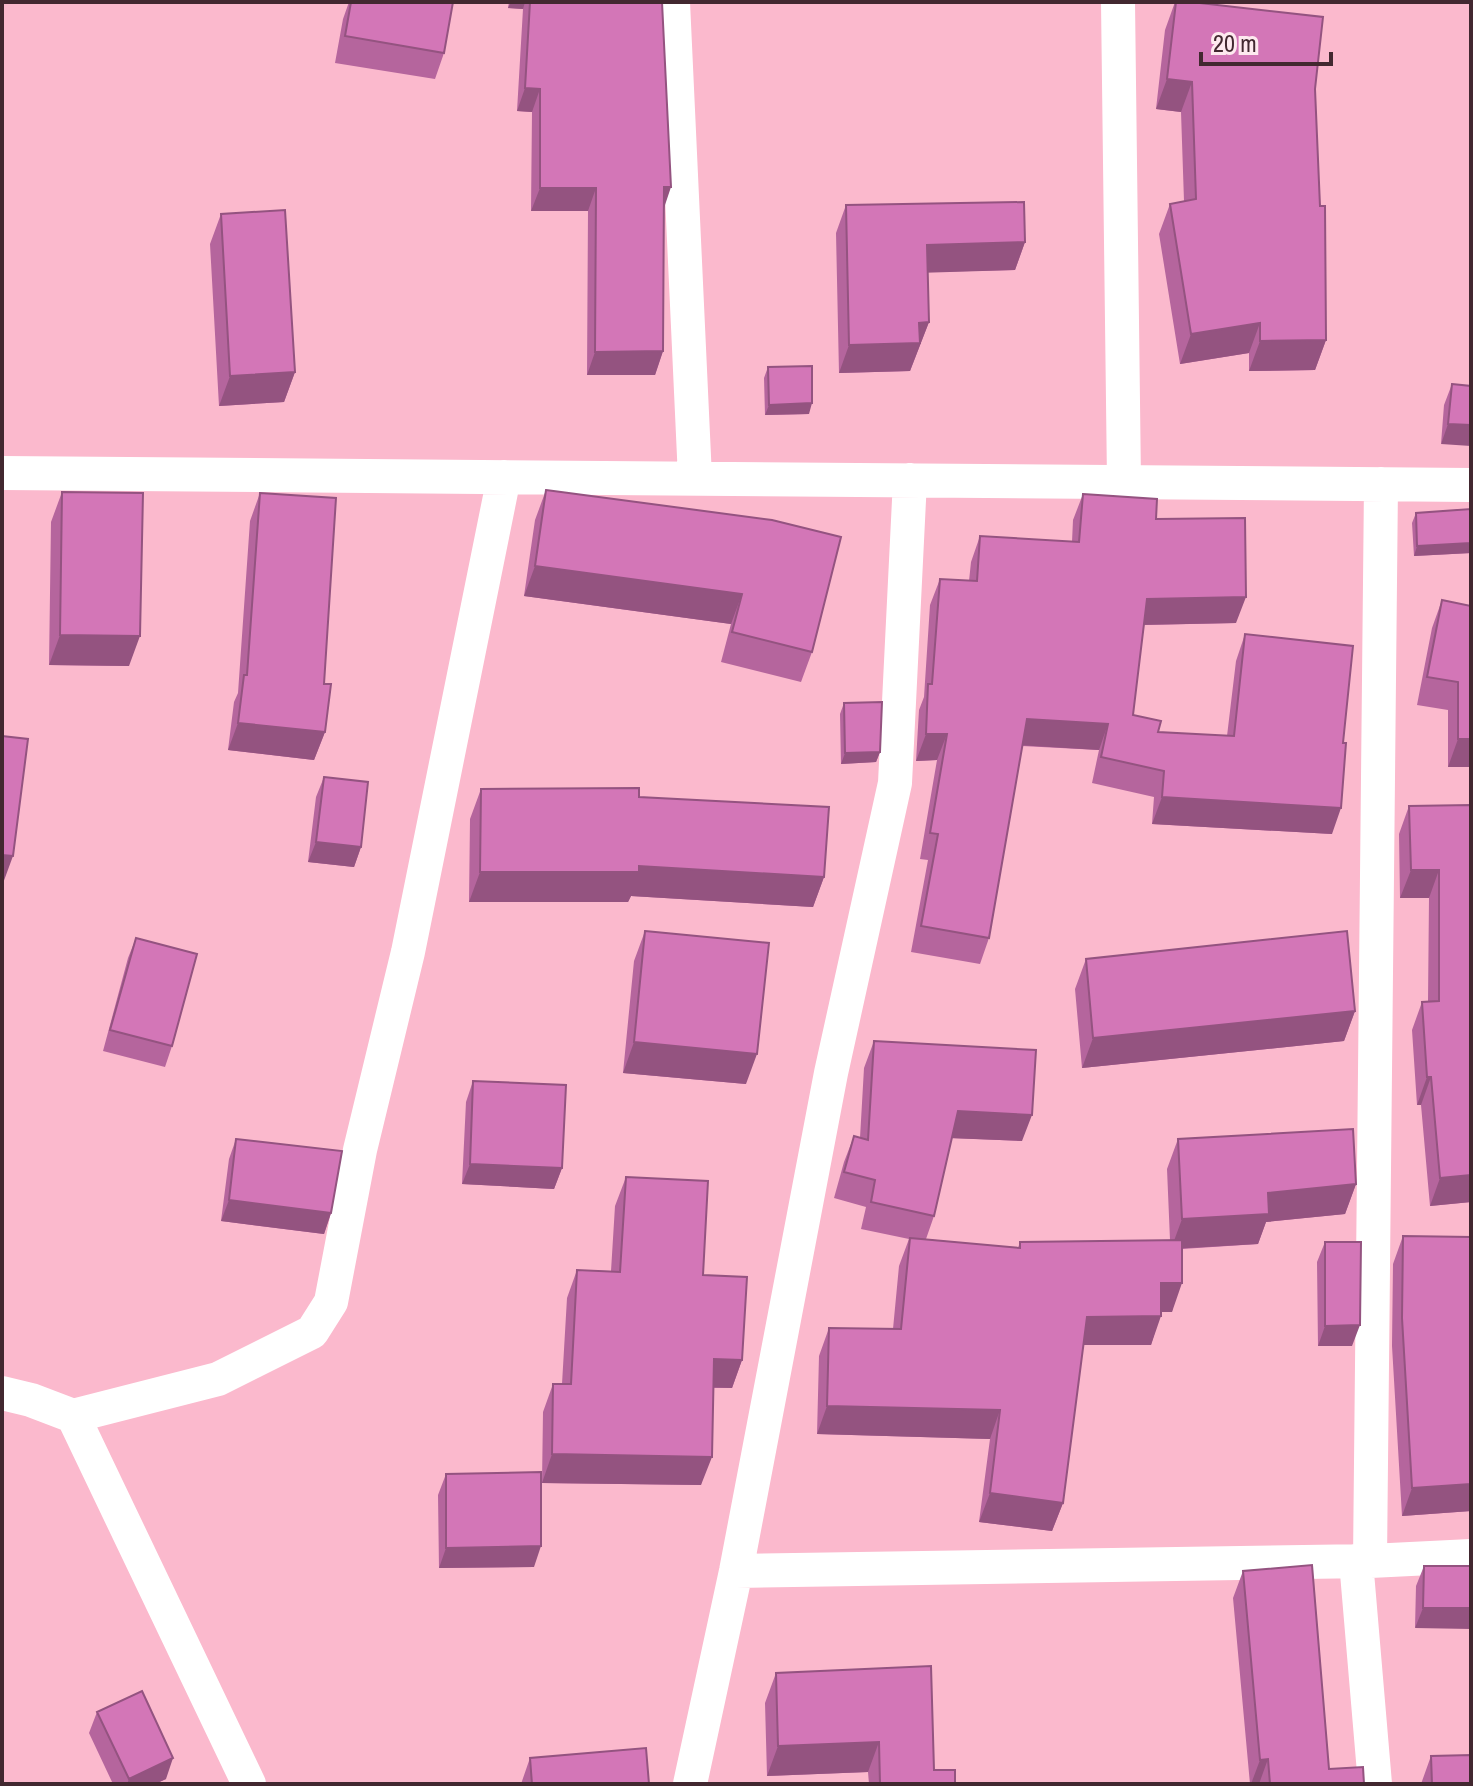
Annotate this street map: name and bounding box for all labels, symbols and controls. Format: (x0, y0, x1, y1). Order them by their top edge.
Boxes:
scale bar (1201, 16, 1331, 66)
text: 20 m (1213, 27, 1257, 59)

